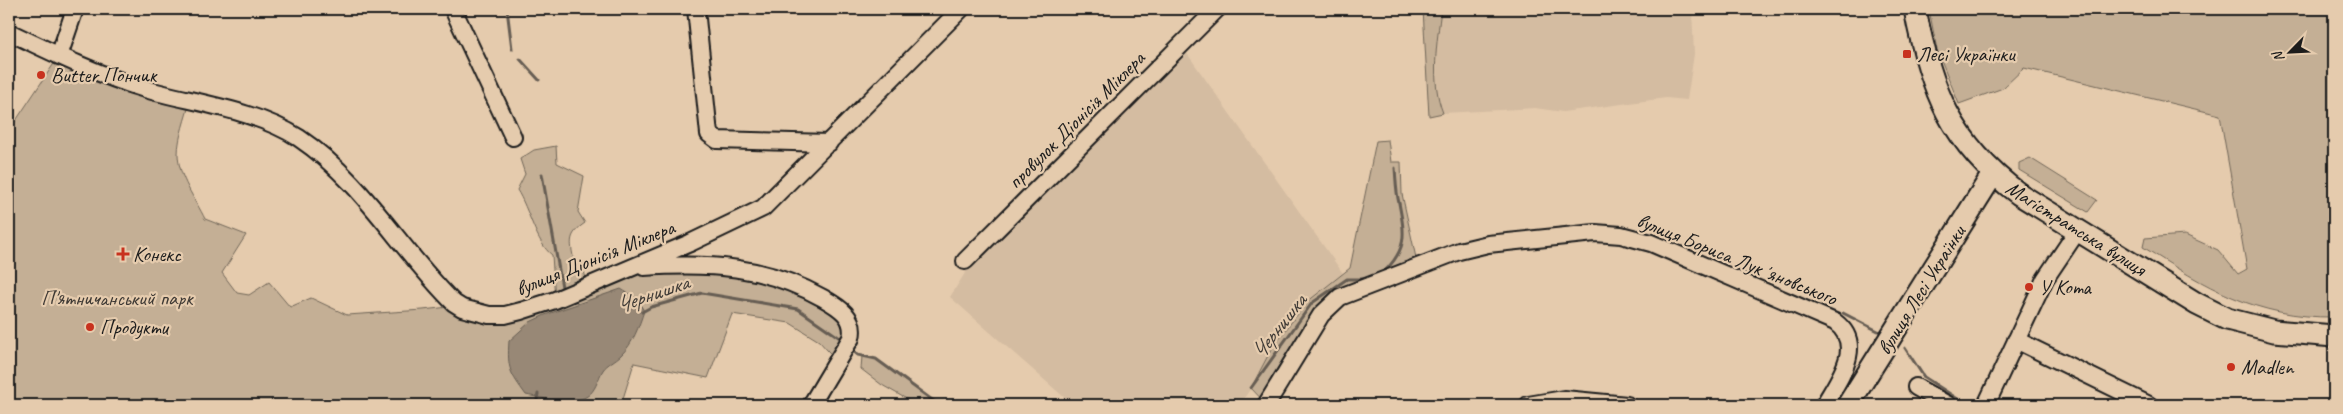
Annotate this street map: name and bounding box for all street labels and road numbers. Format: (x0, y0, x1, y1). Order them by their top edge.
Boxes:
street label: провулок Діонісія Міклера (1002, 45, 1151, 194)
street label: Магістратська вулиця (2001, 175, 2152, 282)
street label: вулиця Бориса Лукʼяновського (1633, 207, 1842, 312)
street label: вулиця Діонісія Міклера (512, 214, 680, 302)
street label: вулиця Лесі Українки (1871, 220, 1972, 359)

